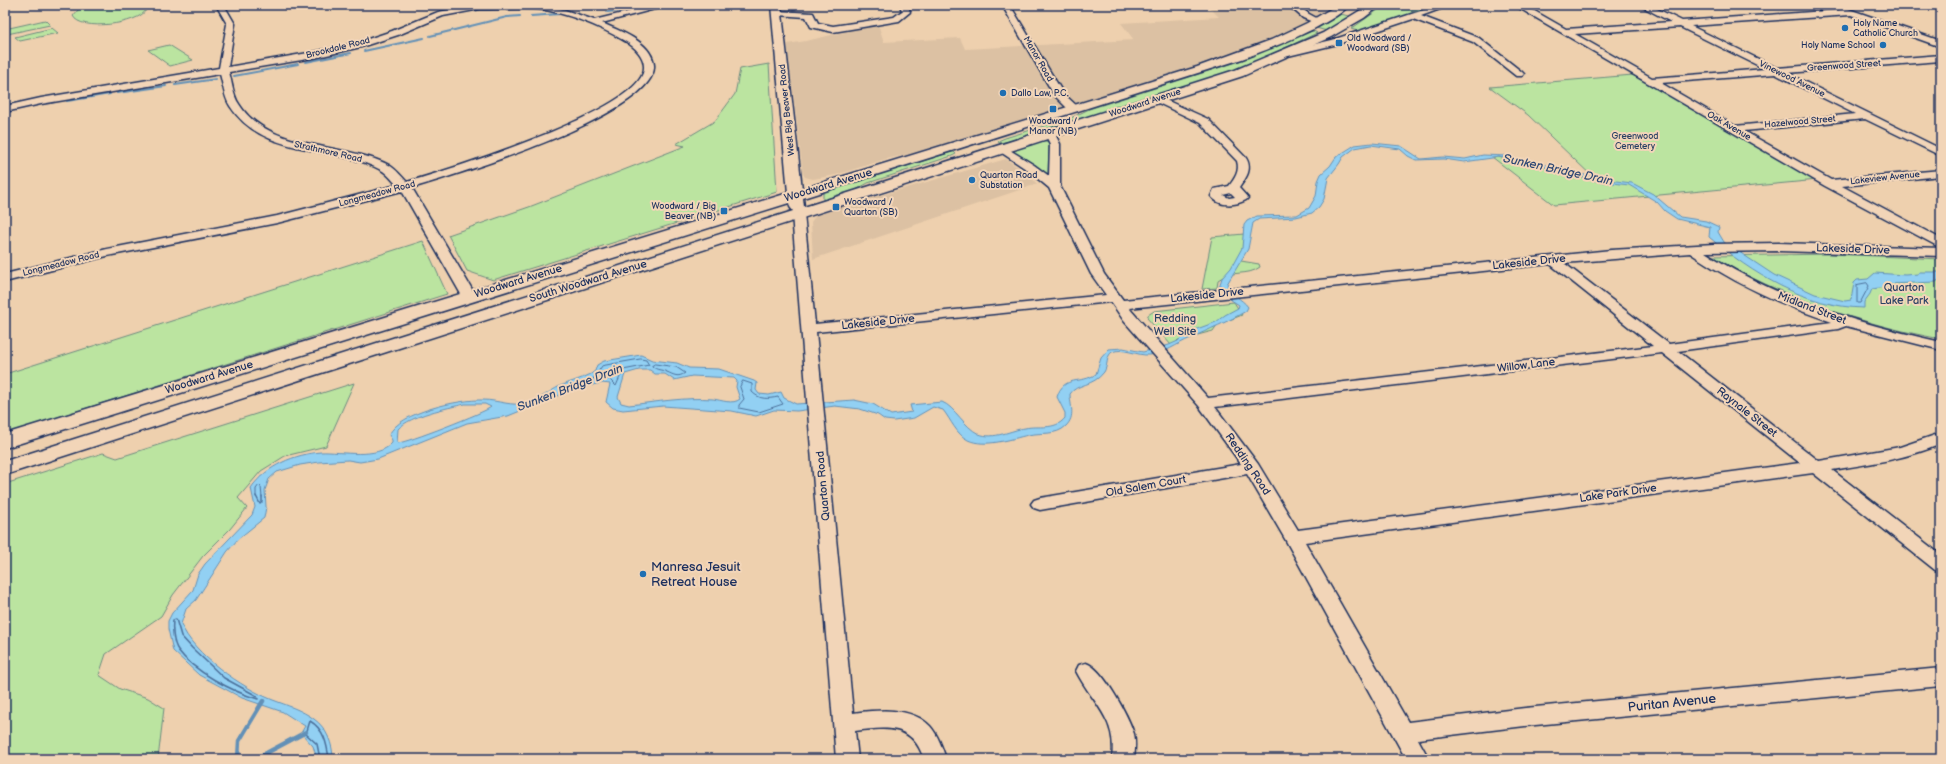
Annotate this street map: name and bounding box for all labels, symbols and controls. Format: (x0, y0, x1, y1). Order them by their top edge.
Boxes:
place label: Holy Name Catholic Church (1853, 18, 1918, 39)
marker: Holy Name Catholic Church (1840, 23, 1850, 33)
place label: Old Woodward / Woodward (SB) (1347, 33, 1412, 54)
street label: Manor Road (1021, 34, 1055, 84)
street label: Brookdale Road (305, 35, 371, 61)
marker: Old Woodward / Woodward (SB) (1334, 38, 1344, 48)
place label: Holy Name School (1801, 40, 1875, 51)
marker: Holy Name School (1878, 40, 1888, 50)
street label: Vinewood Avenue (1757, 58, 1827, 100)
street label: Greenwood Street (1807, 58, 1881, 74)
street label: West Big Beaver Road (777, 64, 797, 156)
street label: Woodward Avenue (1108, 86, 1183, 120)
marker: Dallo Law, P.C. (998, 88, 1008, 98)
place label: Dallo Law, P.C. (1011, 88, 1068, 99)
marker: Woodward / Manor (NB) (1048, 104, 1058, 114)
street label: Oak Avenue (1705, 109, 1753, 143)
street label: Hazelwood Street (1764, 113, 1836, 131)
place label: Woodward / Manor (NB) (1029, 116, 1077, 137)
park label: Greenwood Cemetery (1612, 131, 1658, 152)
street label: Strathmore Road (293, 139, 363, 165)
water label: Sunken Bridge Drain (1502, 151, 1615, 189)
street label: Woodward Avenue (782, 165, 874, 205)
street label: Lakeview Avenue (1850, 169, 1921, 187)
place label: Quarton Road Substation (980, 170, 1037, 191)
marker: Quarton Road Substation (967, 175, 977, 185)
street label: Longmeadow Road (338, 179, 416, 209)
place label: Woodward / Quarton (SB) (844, 197, 898, 218)
place label: Woodward / Big Beaver (NB) (652, 201, 716, 222)
marker: Woodward / Quarton (SB) (831, 202, 841, 212)
marker: Woodward / Big Beaver (NB) (719, 206, 729, 216)
street label: Lakeside Drive (1816, 241, 1890, 257)
street label: Longmeadow Road (22, 249, 100, 279)
street label: Lakeside Drive (1492, 252, 1567, 272)
street label: South Woodward Avenue (528, 257, 649, 305)
street label: Woodward Avenue (472, 261, 564, 301)
park label: Quarton Lake Park (1880, 281, 1929, 307)
street label: Lakeside Drive (1170, 285, 1245, 305)
street label: Midland Street (1776, 289, 1849, 327)
street label: Lakeside Drive (841, 312, 916, 332)
park label: Redding Well Site (1154, 312, 1197, 338)
street label: Willow Lane (1496, 355, 1556, 375)
street label: Woodward Avenue (163, 357, 255, 397)
water label: Sunken Bridge Drain (515, 361, 625, 415)
street label: Raynale Street (1714, 384, 1780, 440)
street label: Redding Road (1223, 431, 1273, 497)
street label: Quarton Road (813, 451, 833, 521)
street label: Old Salem Court (1105, 472, 1188, 499)
street label: Lake Park Drive (1579, 481, 1658, 505)
place label: Manresa Jesuit Retreat House (651, 559, 741, 590)
marker: Manresa Jesuit Retreat House (638, 569, 648, 579)
street label: Puritan Avenue (1627, 690, 1717, 716)

